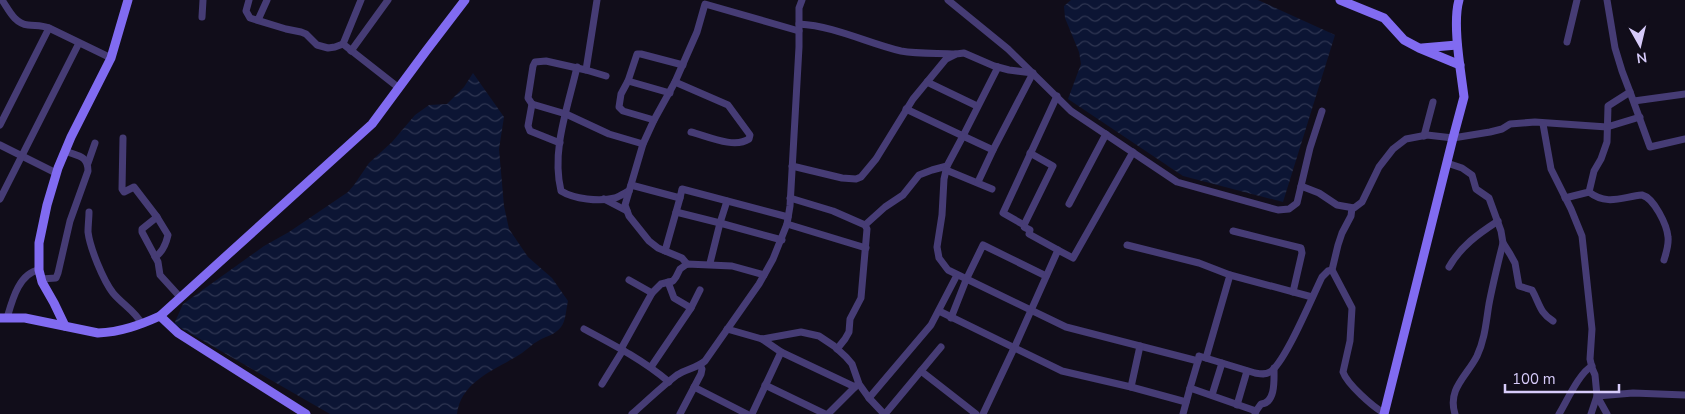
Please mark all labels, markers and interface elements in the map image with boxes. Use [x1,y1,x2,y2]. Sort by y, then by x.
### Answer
north arrow [1615,20,1665,70]
text: N [1635,47,1648,68]
scale bar [1505,362,1619,394]
text: 100 m [1512,369,1556,389]

